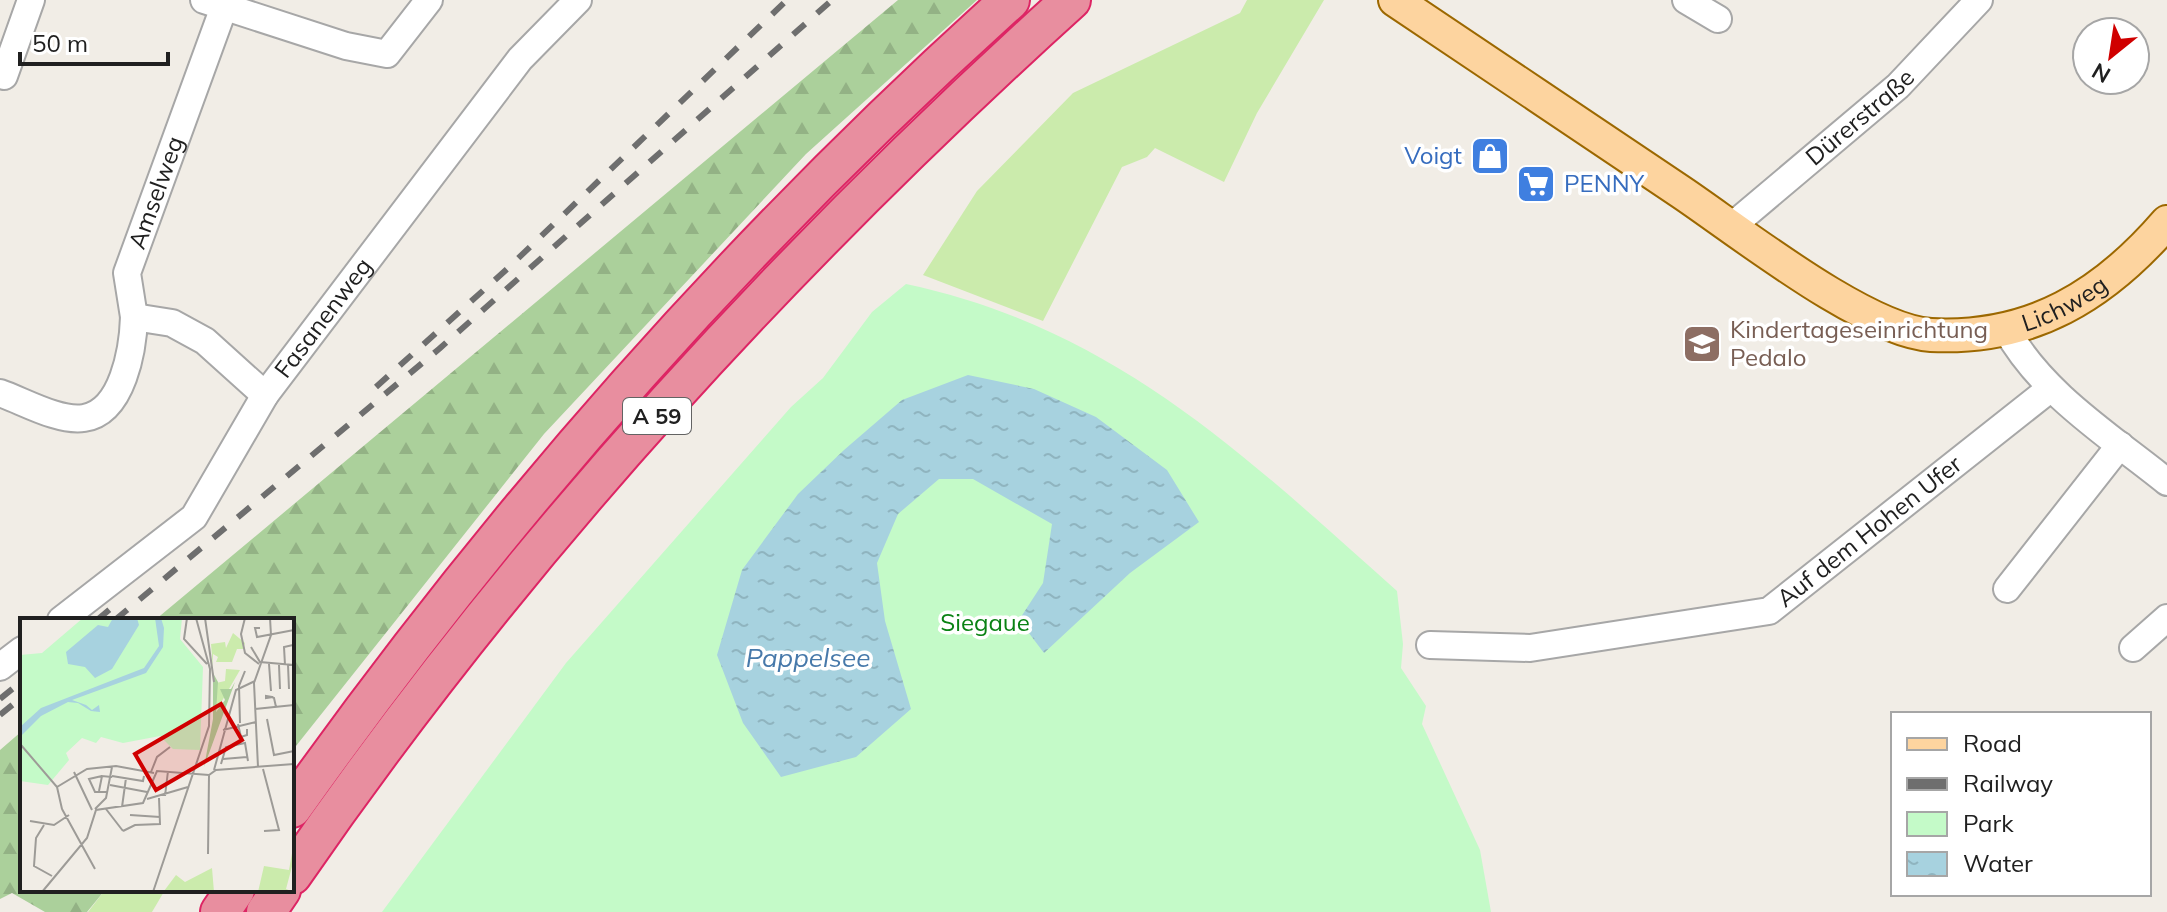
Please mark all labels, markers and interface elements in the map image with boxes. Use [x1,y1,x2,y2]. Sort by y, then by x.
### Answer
scale bar [20,16,168,66]
north arrow [2071,16,2151,96]
text: 50 m [32,28,88,58]
text: N [2087,57,2115,90]
street label: Dürerstraße [1799,62,1920,171]
street label: Amselweg [121,132,190,253]
shop icon: Voigt [1469,135,1511,177]
place label: Voigt [1404,140,1462,170]
supermarket icon: PENNY [1515,163,1557,205]
place label: PENNY [1564,168,1645,198]
street label: Fasanenweg [267,251,378,383]
street label: Lichweg [2018,269,2113,338]
place label: Kindertageseinrichtung Pedalo [1730,314,1988,372]
school or university icon: Kindertageseinrichtung Pedalo [1681,323,1723,365]
road number: A 59 [623,398,691,434]
street label: Auf dem Hohen Ufer [1770,448,1968,613]
park label: Siegaue [940,607,1030,637]
inset map [20,618,294,892]
water label: Pappelsee [746,641,870,674]
legend [1891,712,2151,896]
text: Road [1963,728,2022,758]
text: Railway [1963,768,2053,798]
text: Park [1963,808,2014,838]
text: Water [1963,848,2033,878]

